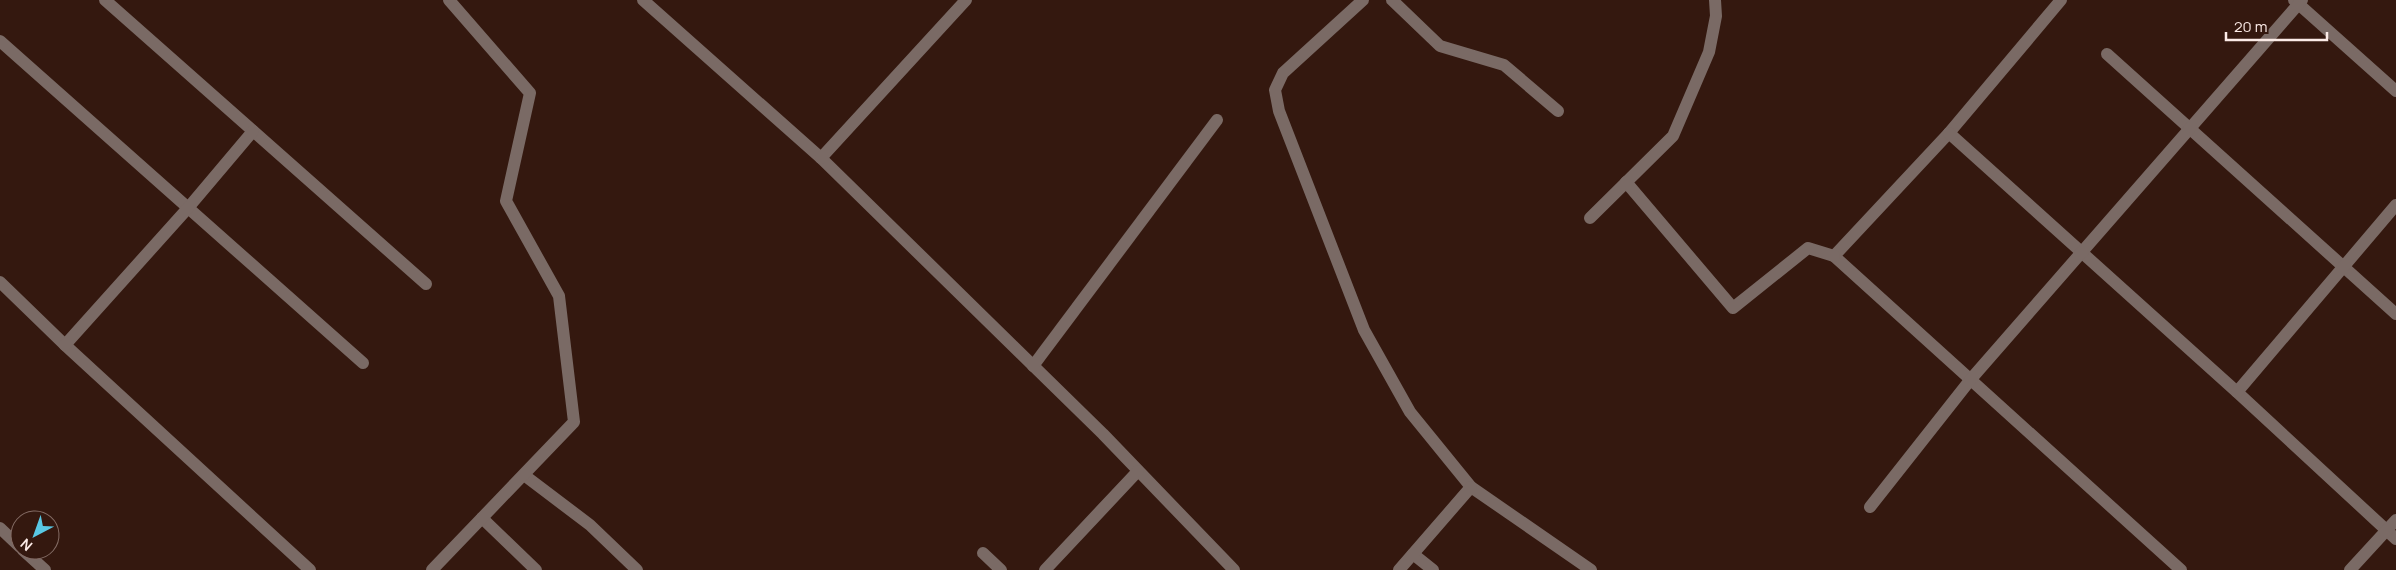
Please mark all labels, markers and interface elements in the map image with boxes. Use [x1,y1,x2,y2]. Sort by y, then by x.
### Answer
scale bar [2226,10,2327,42]
text: 20 m [2234,16,2267,37]
north arrow [10,510,60,560]
text: N [16,535,36,556]

